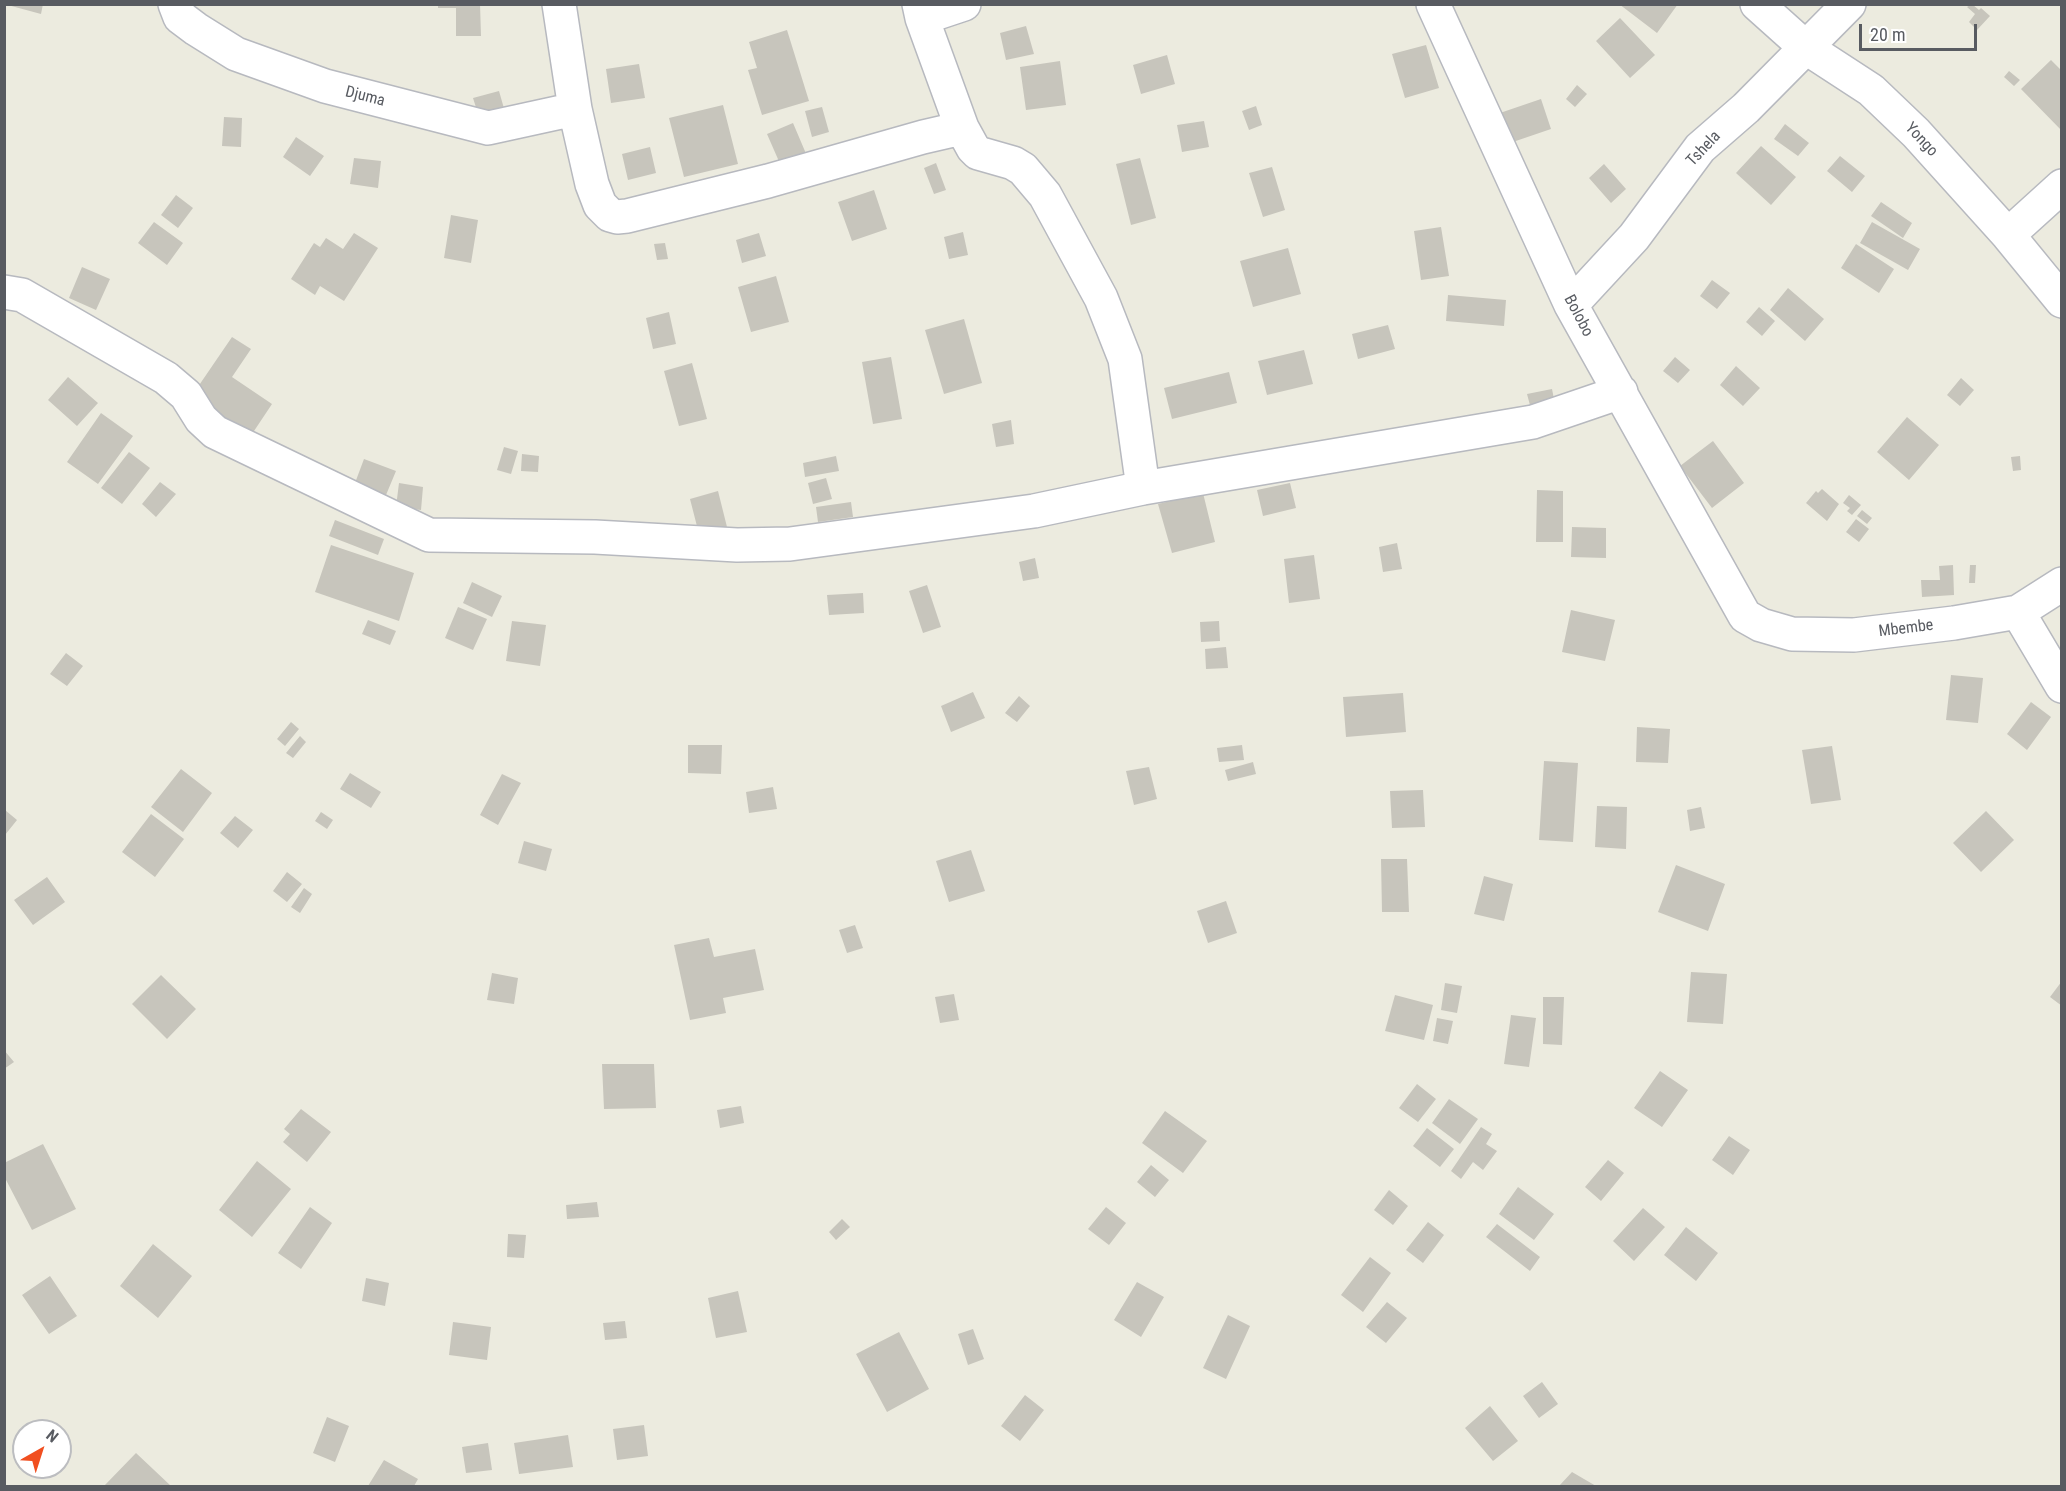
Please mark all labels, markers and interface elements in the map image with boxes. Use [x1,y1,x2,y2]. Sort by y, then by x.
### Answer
scale bar [1862,12,1980,50]
text: 20 m [1870,24,1905,45]
street label: Djuma [343,83,387,111]
street label: Yongo [1900,119,1942,161]
street label: Tshela [1683,127,1725,171]
street label: Bolobo [1559,292,1597,340]
street label: Mbembe [1878,616,1934,642]
north arrow [12,1419,72,1479]
text: N [43,1426,62,1447]

